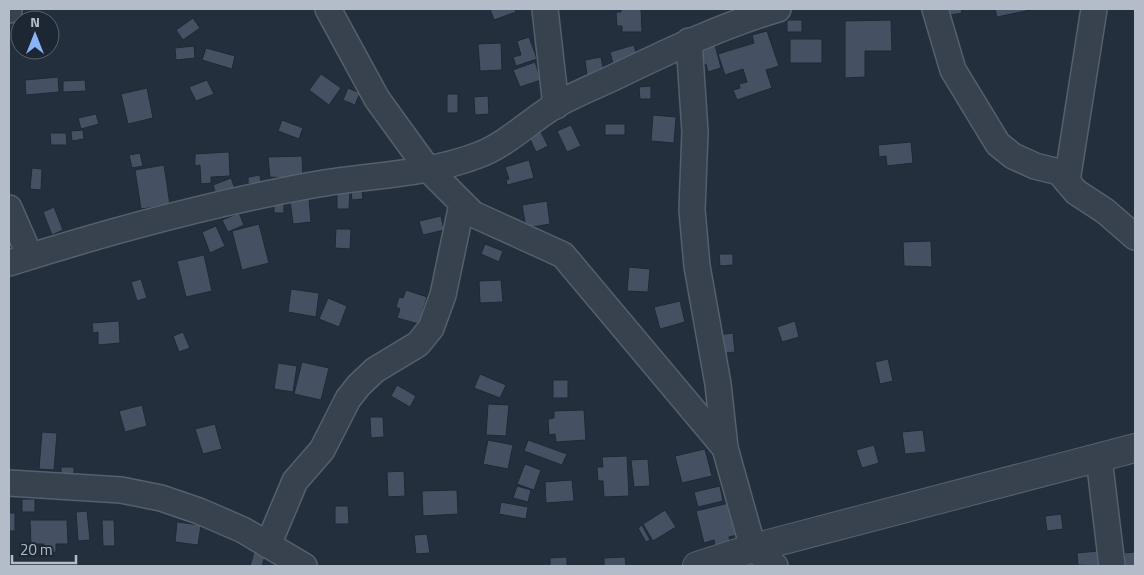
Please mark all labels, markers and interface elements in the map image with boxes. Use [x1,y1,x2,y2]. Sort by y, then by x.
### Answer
north arrow [10,10,60,60]
text: N [30,11,40,32]
scale bar [12,532,76,564]
text: 20 m [20,538,53,561]

